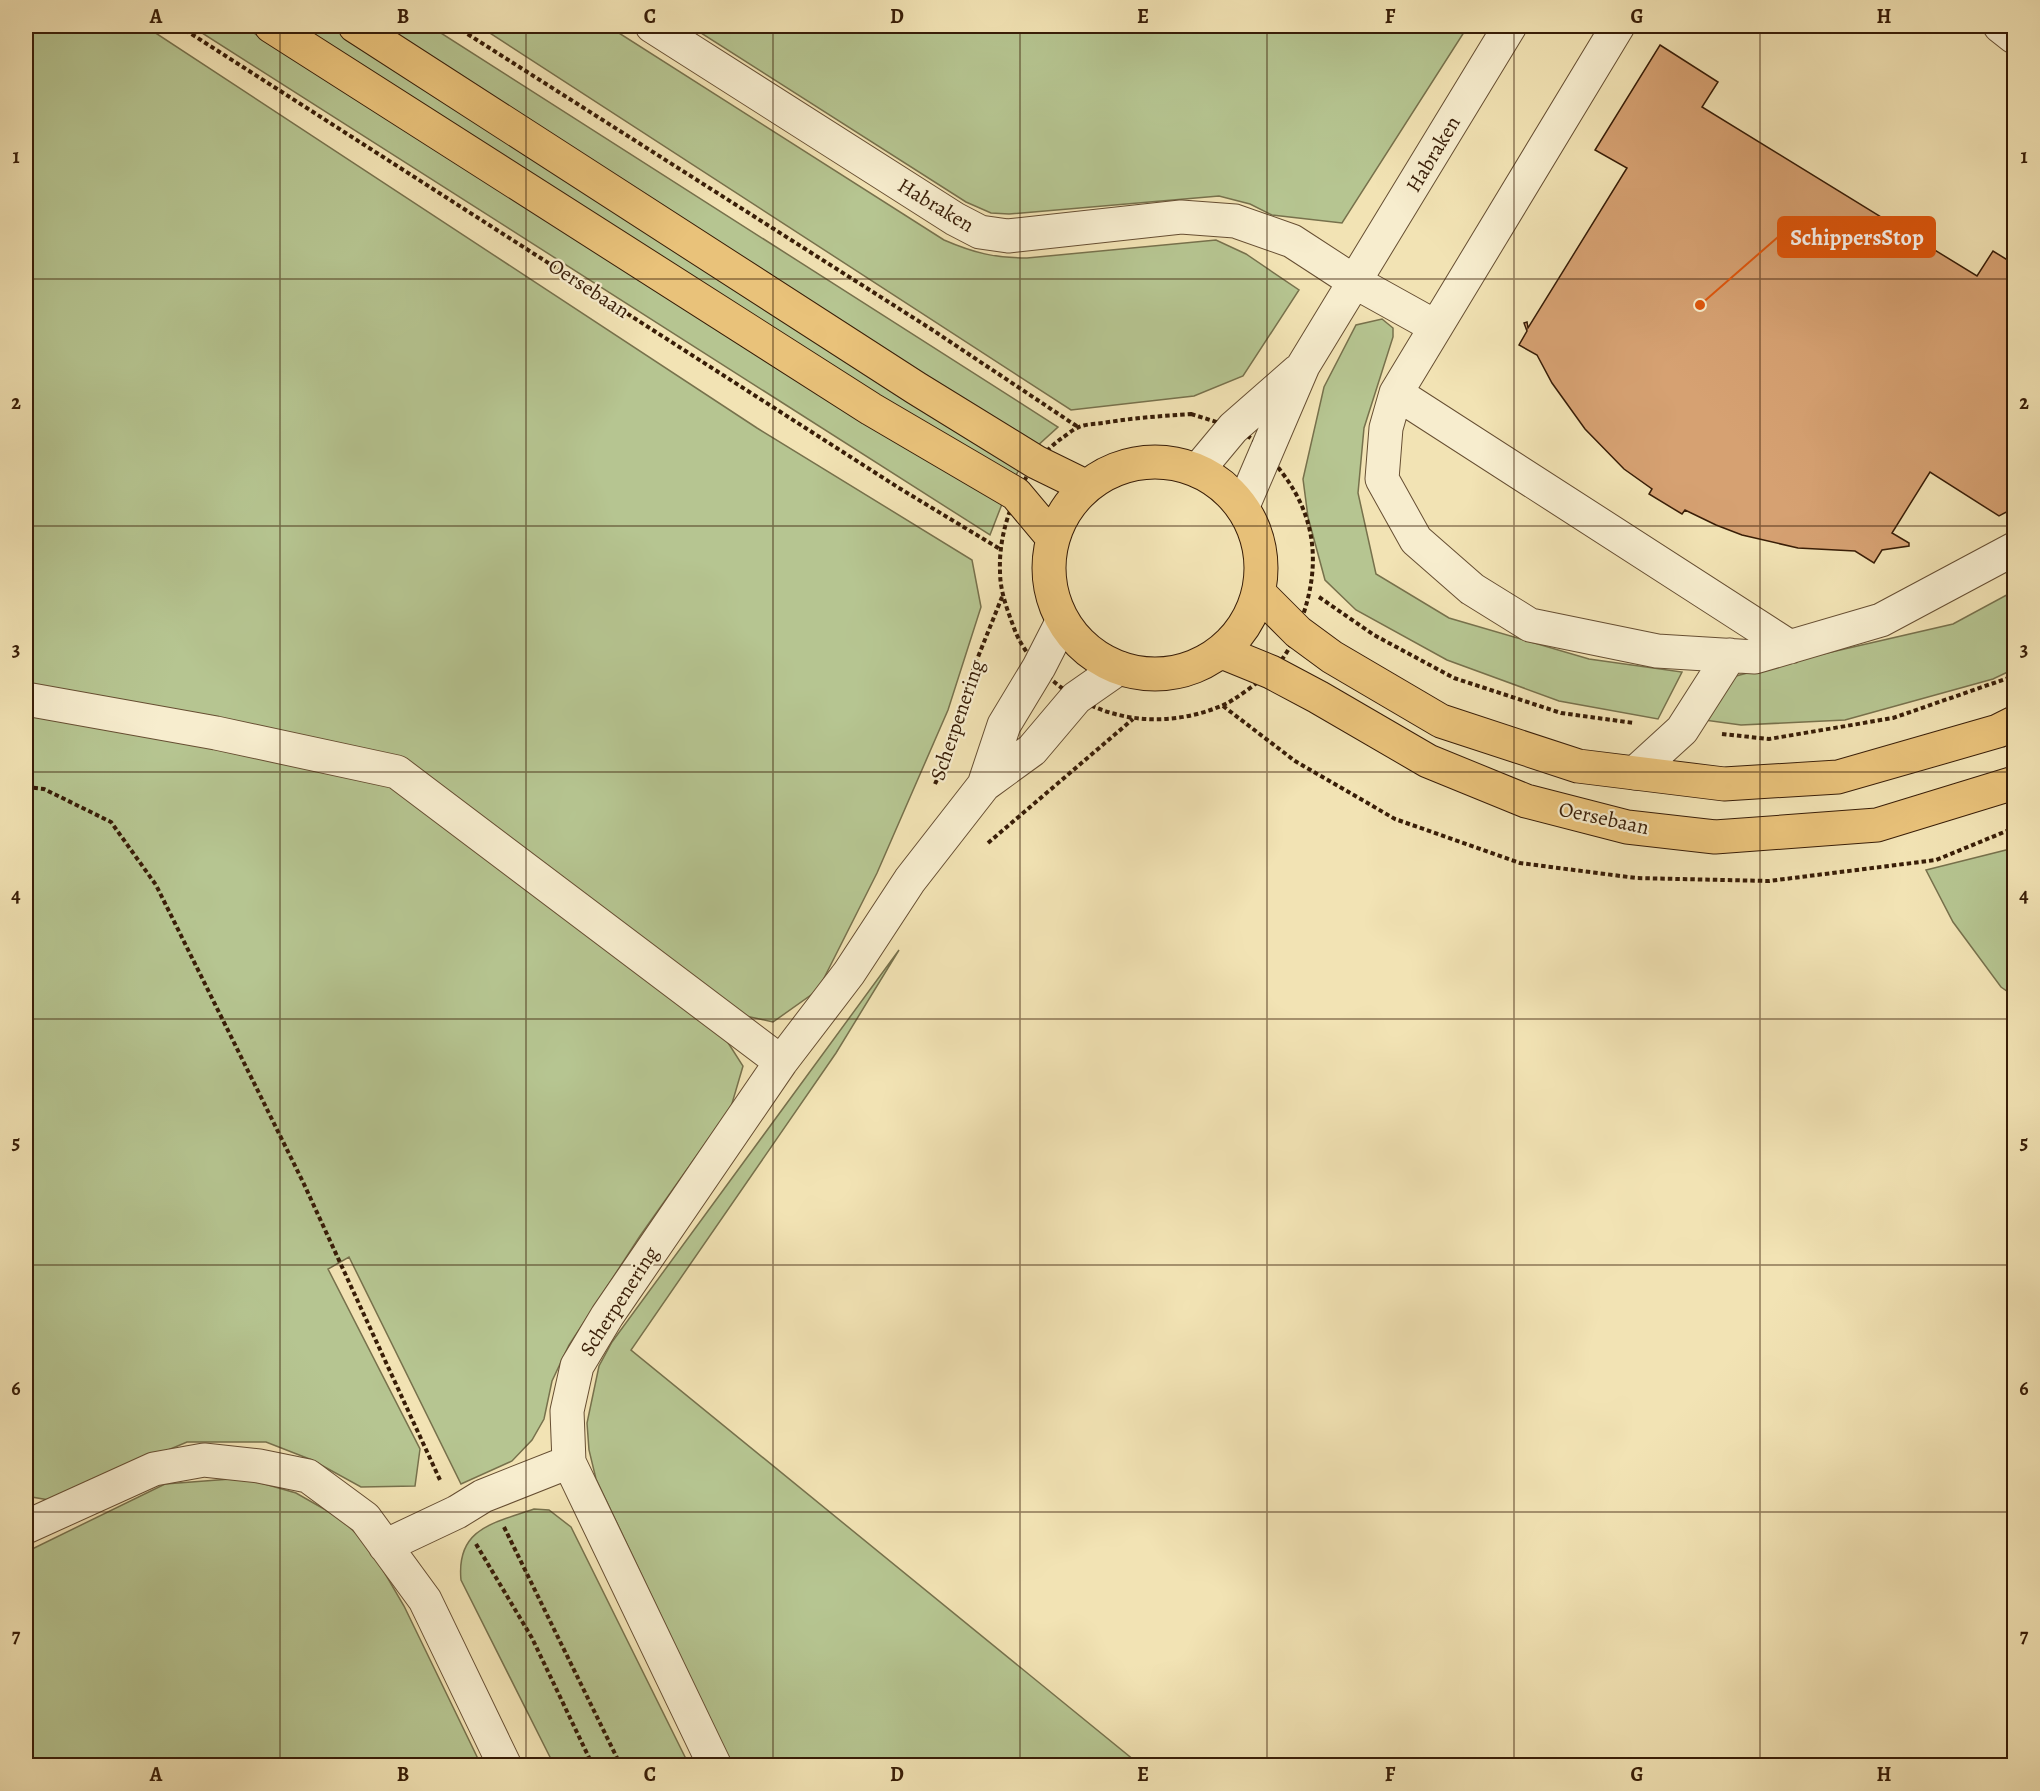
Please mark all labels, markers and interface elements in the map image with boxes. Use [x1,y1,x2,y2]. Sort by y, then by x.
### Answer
text: A [149,3,163,30]
text: B [397,3,409,30]
text: C [644,3,656,30]
text: D [890,3,904,30]
text: E [1137,3,1149,30]
text: F [1385,3,1396,30]
text: G [1630,3,1644,30]
text: H [1877,3,1892,30]
street label: Habraken [1399,111,1467,197]
text: 1 [12,143,20,170]
text: 1 [2020,143,2028,170]
street label: Habraken [893,171,979,239]
callout: SchippersStop [1778,217,1935,257]
text: SchippersStop [1790,223,1924,253]
street label: Oersebaan [543,251,635,325]
text: 2 [11,389,21,416]
text: 2 [2019,389,2029,416]
text: 3 [12,636,20,663]
text: 3 [2020,636,2028,663]
street label: Scherpenering [923,656,991,784]
street label: Oersebaan [1556,795,1652,841]
text: 4 [11,882,21,909]
text: 4 [2019,882,2029,909]
text: 5 [12,1129,20,1156]
text: 5 [2020,1129,2028,1156]
street label: Scherpenering [573,1240,665,1361]
text: 6 [11,1375,21,1402]
text: 6 [2019,1375,2029,1402]
text: 7 [12,1622,21,1649]
text: 7 [2020,1622,2029,1649]
text: A [149,1761,163,1788]
text: B [397,1761,409,1788]
text: C [644,1761,656,1788]
text: D [890,1761,904,1788]
text: E [1137,1761,1149,1788]
text: F [1385,1761,1396,1788]
text: G [1630,1761,1644,1788]
text: H [1877,1761,1892,1788]

